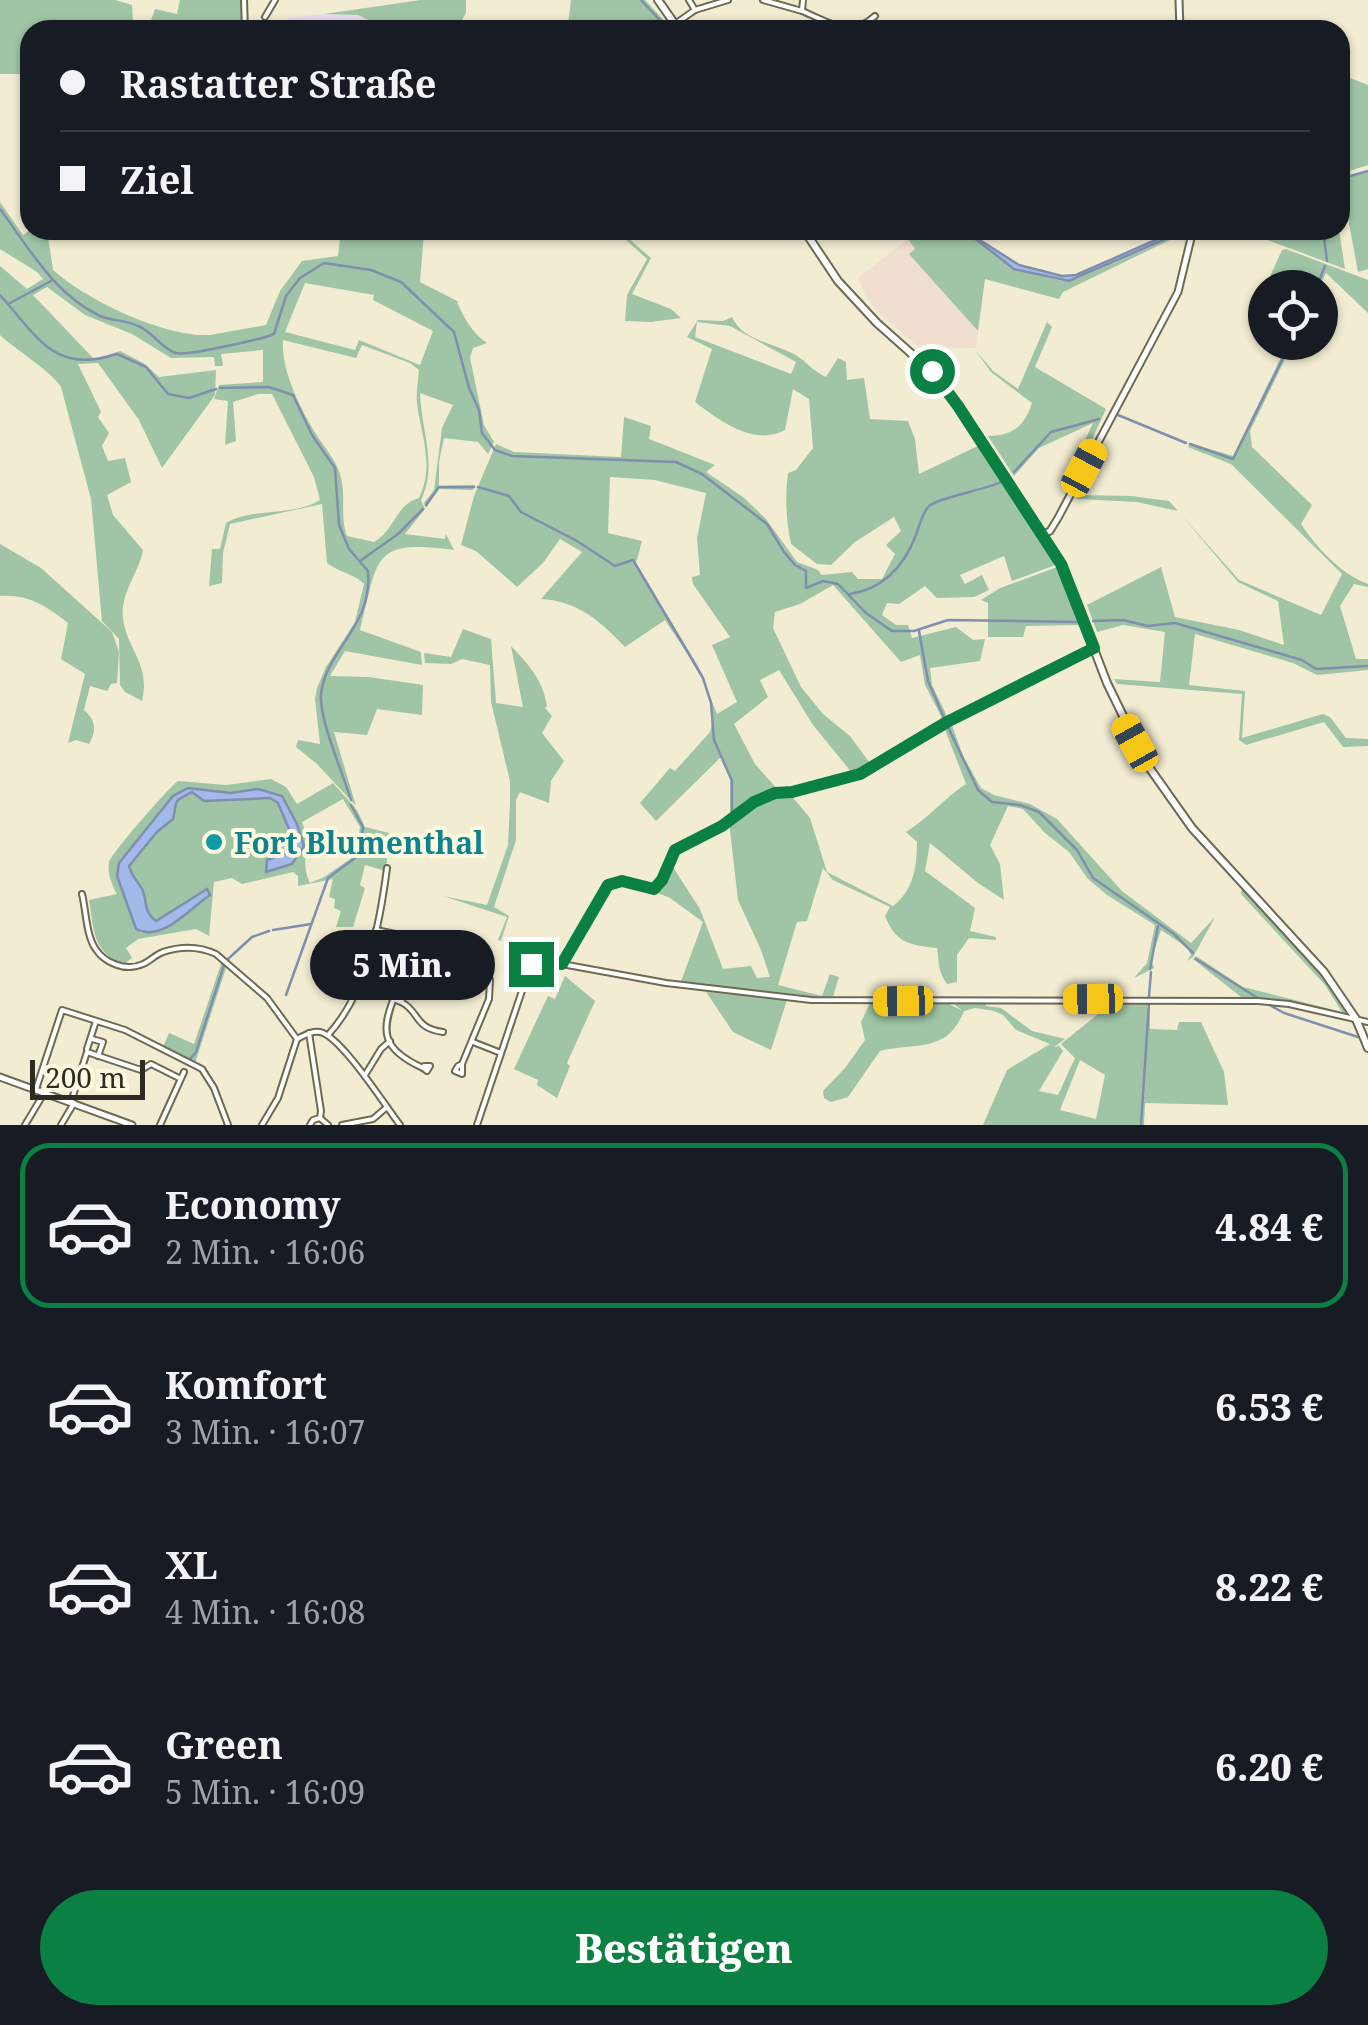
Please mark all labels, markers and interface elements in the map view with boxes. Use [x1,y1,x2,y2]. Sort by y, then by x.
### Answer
text: Rastatter Straße [120,57,436,109]
text: Ziel [120,153,194,205]
map controls [1248,270,1338,360]
button: locate [1248,270,1338,360]
route start [910,349,955,394]
car [1057,434,1111,502]
car [1107,709,1163,777]
place label: Fort Blumenthal [234,822,484,863]
marker: Fort Blumenthal [203,831,225,853]
callout: 5 Min. [311,929,496,999]
route end [509,942,554,987]
text: 5 Min. [352,943,453,986]
car [1063,983,1123,1015]
car [873,985,933,1017]
scale bar [30,1055,145,1100]
text: 200 m [45,1058,126,1096]
text: Economy [165,1178,341,1230]
icon: car [45,1181,135,1271]
text: 4.84 € [1215,1200,1323,1252]
text: 2 Min. · 16:06 [165,1230,365,1273]
text: Komfort [165,1358,327,1410]
icon: car [45,1361,135,1451]
text: 6.53 € [1215,1380,1323,1432]
text: 3 Min. · 16:07 [165,1410,365,1453]
text: XL [165,1538,218,1590]
icon: car [45,1541,135,1631]
text: 8.22 € [1215,1560,1323,1612]
text: 4 Min. · 16:08 [165,1590,365,1633]
text: Green [165,1718,283,1770]
icon: car [45,1721,135,1811]
text: 6.20 € [1215,1740,1323,1792]
text: 5 Min. · 16:09 [165,1770,365,1813]
button: Bestätigen [40,1890,1328,2005]

